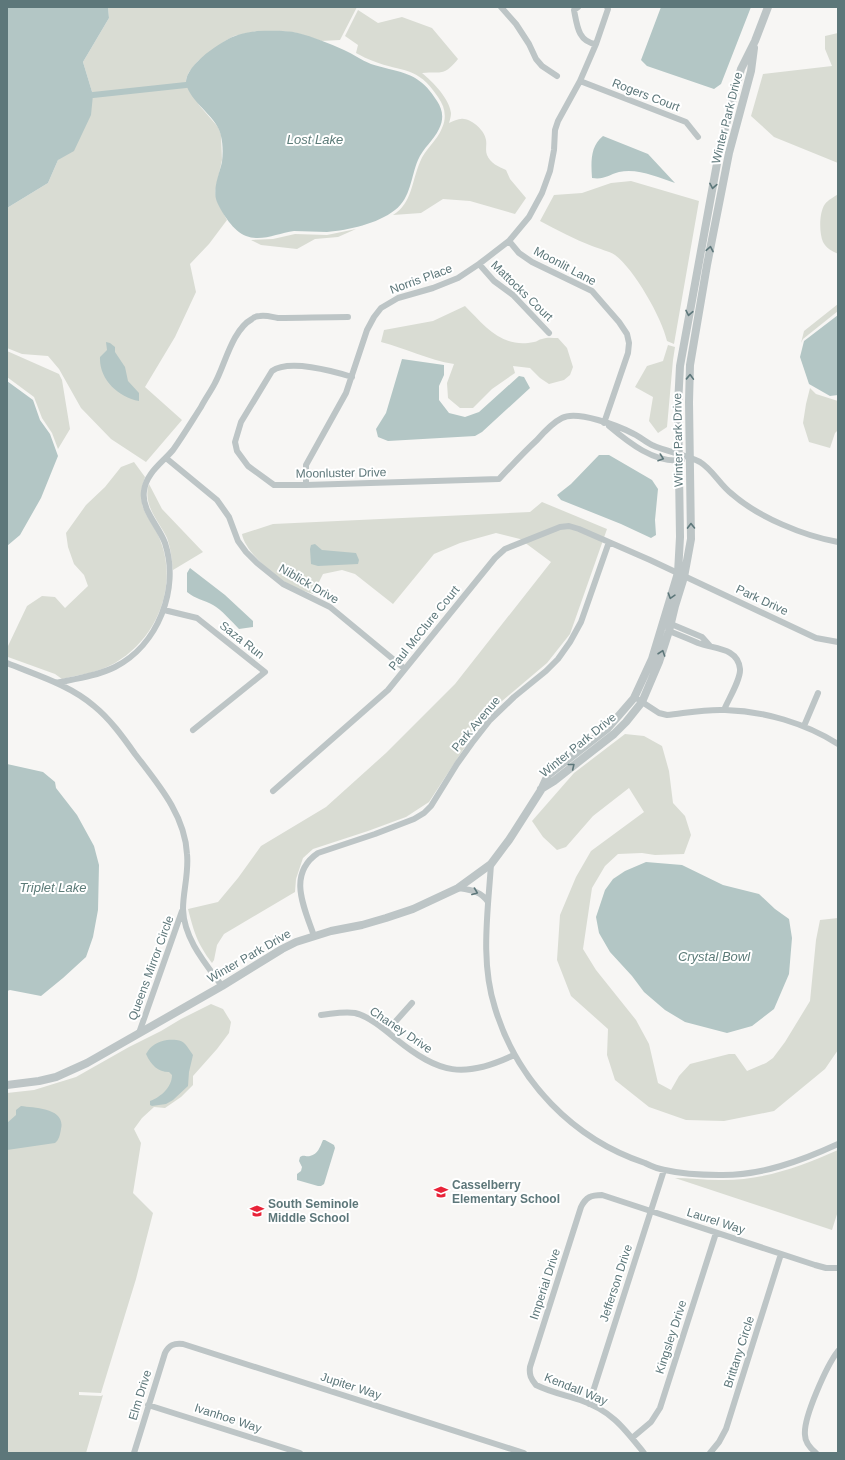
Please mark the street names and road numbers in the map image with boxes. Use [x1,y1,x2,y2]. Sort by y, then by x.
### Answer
street label: Winter Park Drive [709,70,745,165]
street label: Rogers Court [610,76,682,115]
street label: Moonlit Lane [531,244,599,288]
street label: Mattocks Court [488,258,556,325]
street label: Norris Place [388,261,454,297]
street label: Winter Park Drive [670,393,686,487]
street label: Moonluster Drive [296,465,387,481]
street label: Niblick Drive [277,561,342,607]
street label: Paul McClure Court [386,582,463,673]
street label: Park Drive [734,582,791,618]
street label: Saza Run [217,618,267,662]
street label: Park Avenue [449,693,503,754]
street label: Winter Park Drive [537,710,619,780]
street label: Queens Mirror Circle [125,913,177,1022]
street label: Winter Park Drive [205,926,293,986]
street label: Chaney Drive [367,1004,435,1056]
street label: Laurel Way [685,1205,747,1237]
street label: Jefferson Drive [597,1242,635,1323]
street label: Imperial Drive [527,1246,563,1321]
street label: Kingsley Drive [652,1298,690,1376]
street label: Brittany Circle [721,1314,757,1390]
street label: Elm Drive [126,1368,154,1422]
street label: Jupiter Way [319,1370,383,1402]
street label: Kendall Way [542,1370,610,1408]
street label: Ivanhoe Way [193,1401,263,1435]

